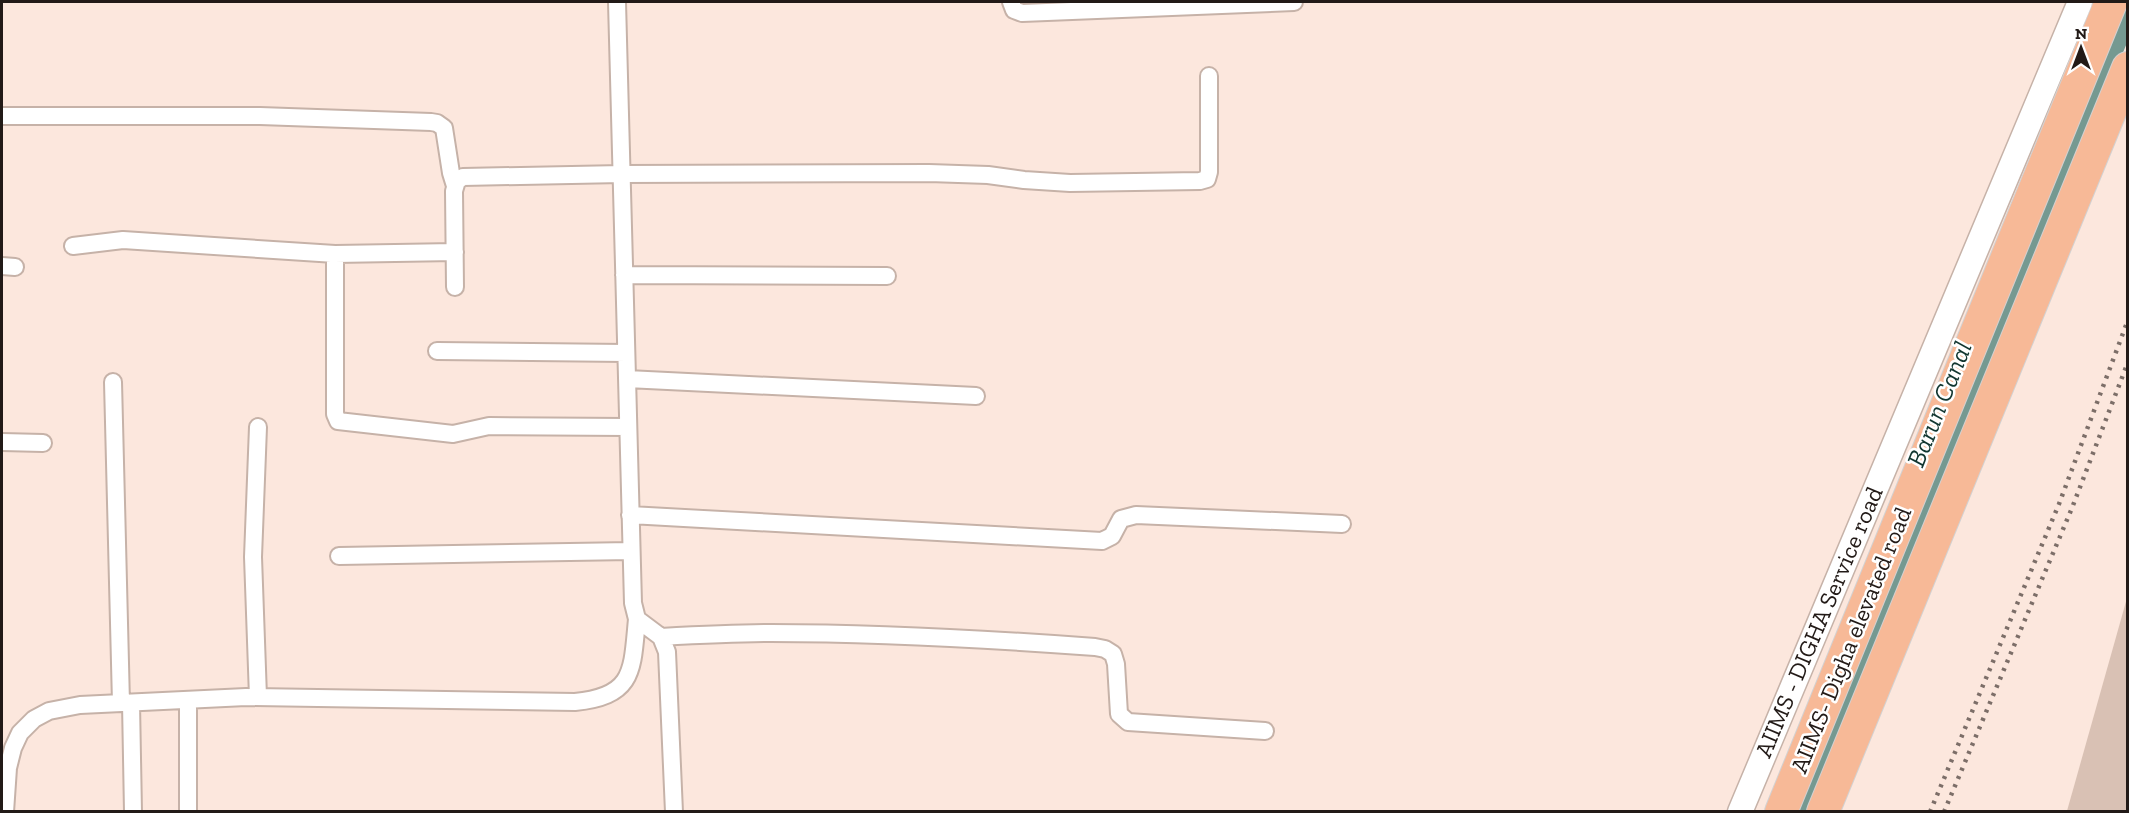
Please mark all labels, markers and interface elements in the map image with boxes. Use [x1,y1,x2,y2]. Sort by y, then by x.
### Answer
north arrow [2051,18,2111,78]
text: N [2075,24,2087,43]
water label: Barun Canal [1899,337,1979,471]
street label: AIIMS - DIGHA Service road [1748,482,1889,762]
street label: AIIMS- Digha elevated road [1784,503,1917,777]

